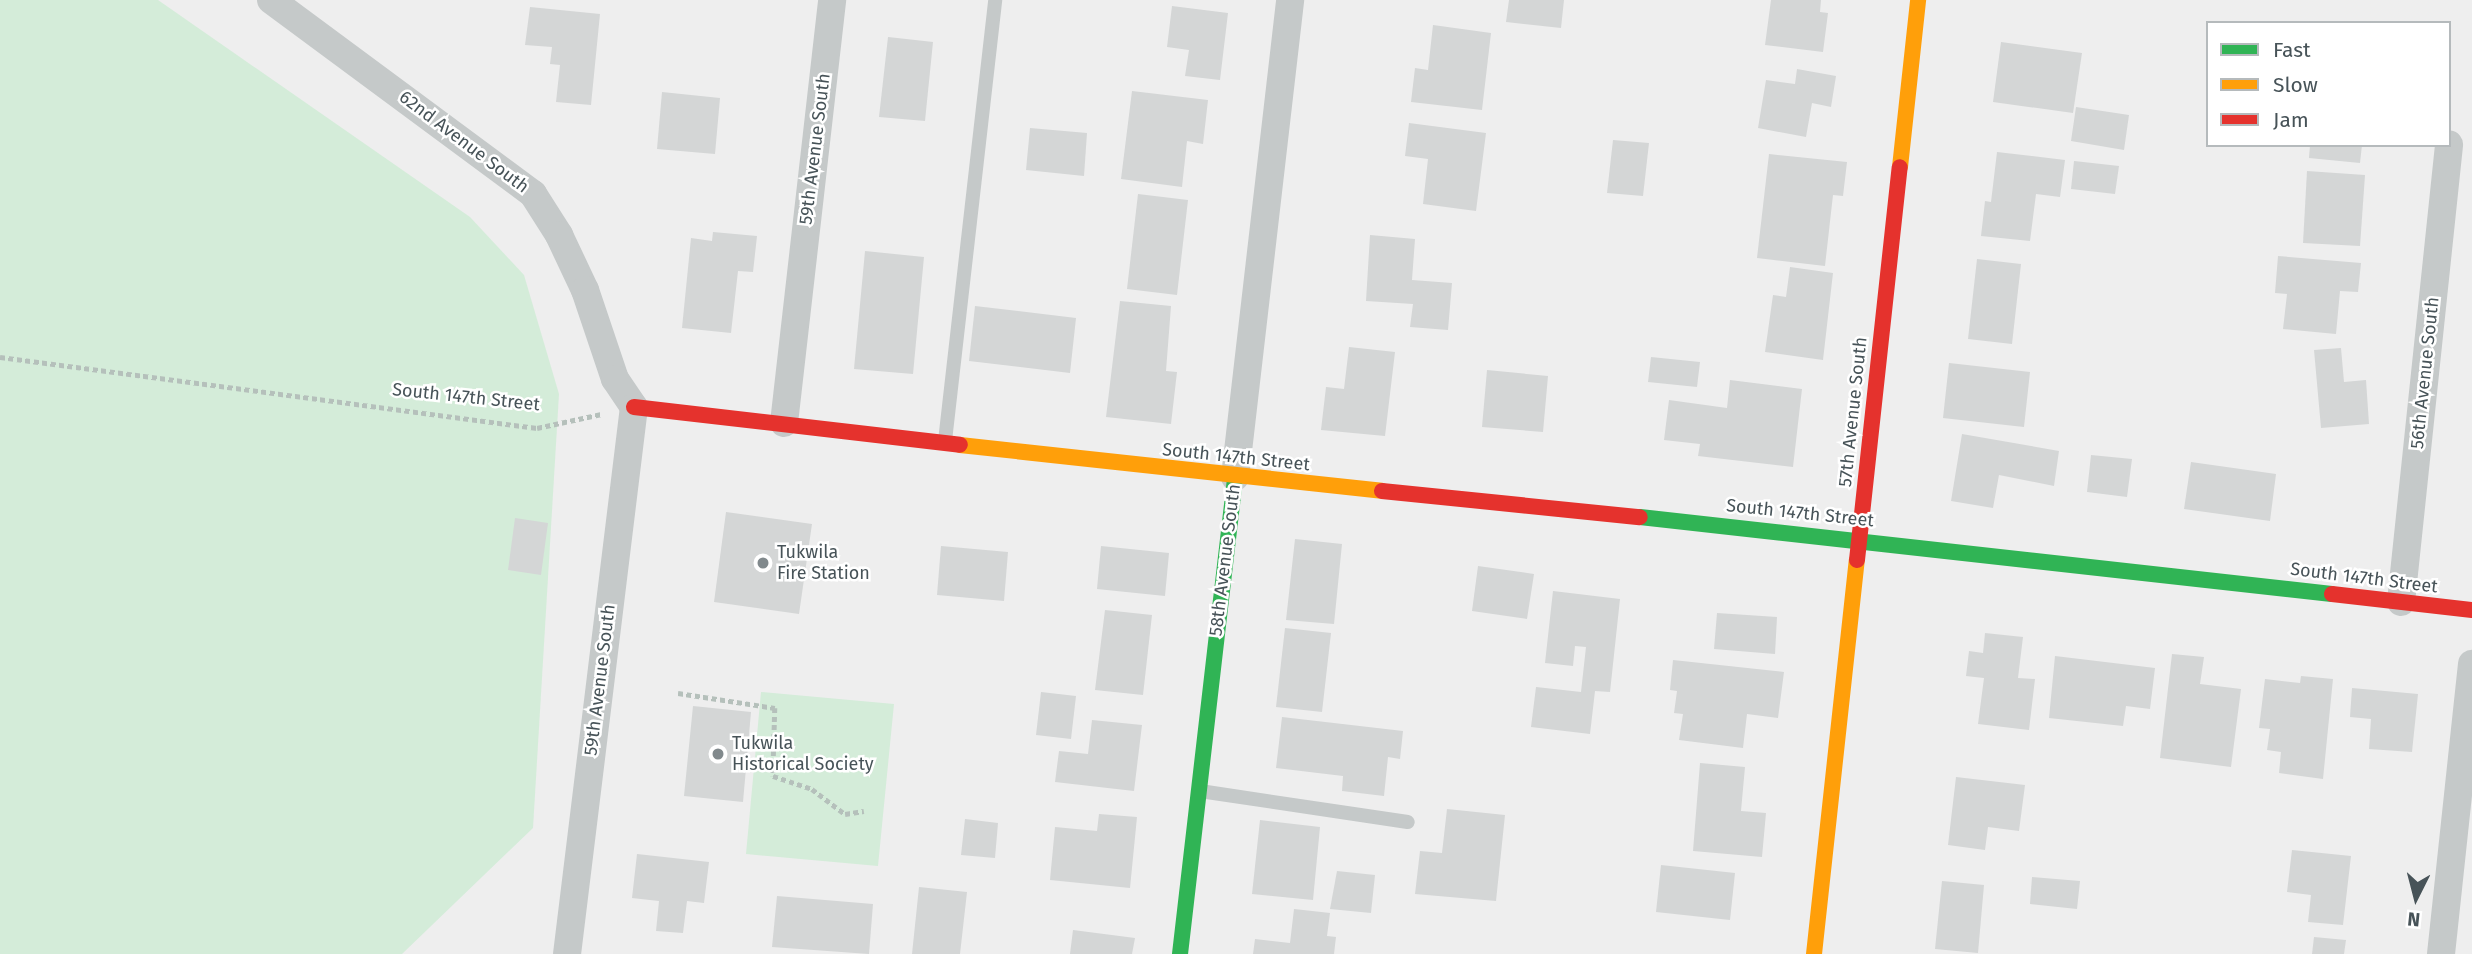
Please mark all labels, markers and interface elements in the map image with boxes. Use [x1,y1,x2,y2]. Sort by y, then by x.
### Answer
legend [2206,21,2451,147]
text: Fast [2273,37,2311,63]
street label: 59th Avenue South [795,72,835,226]
text: Slow [2273,72,2318,98]
street label: 62nd Avenue South [395,86,533,198]
text: Jam [2273,107,2309,133]
street label: 56th Avenue South [2406,296,2444,450]
street label: 57th Avenue South [1834,336,1872,488]
street label: South 147th Street [391,379,541,415]
street label: South 147th Street [1161,439,1311,475]
street label: 58th Avenue South [1205,483,1245,637]
street label: South 147th Street [1725,495,1875,531]
place label: Tukwila Fire Station [777,542,870,584]
marker: Tukwila Fire Station [755,555,771,571]
street label: South 147th Street [2289,558,2439,598]
street label: 59th Avenue South [580,603,620,757]
place label: Tukwila Historical Society [732,733,874,776]
marker: Tukwila Historical Society [710,746,726,762]
north arrow [2381,863,2451,933]
text: N [2406,907,2421,931]

